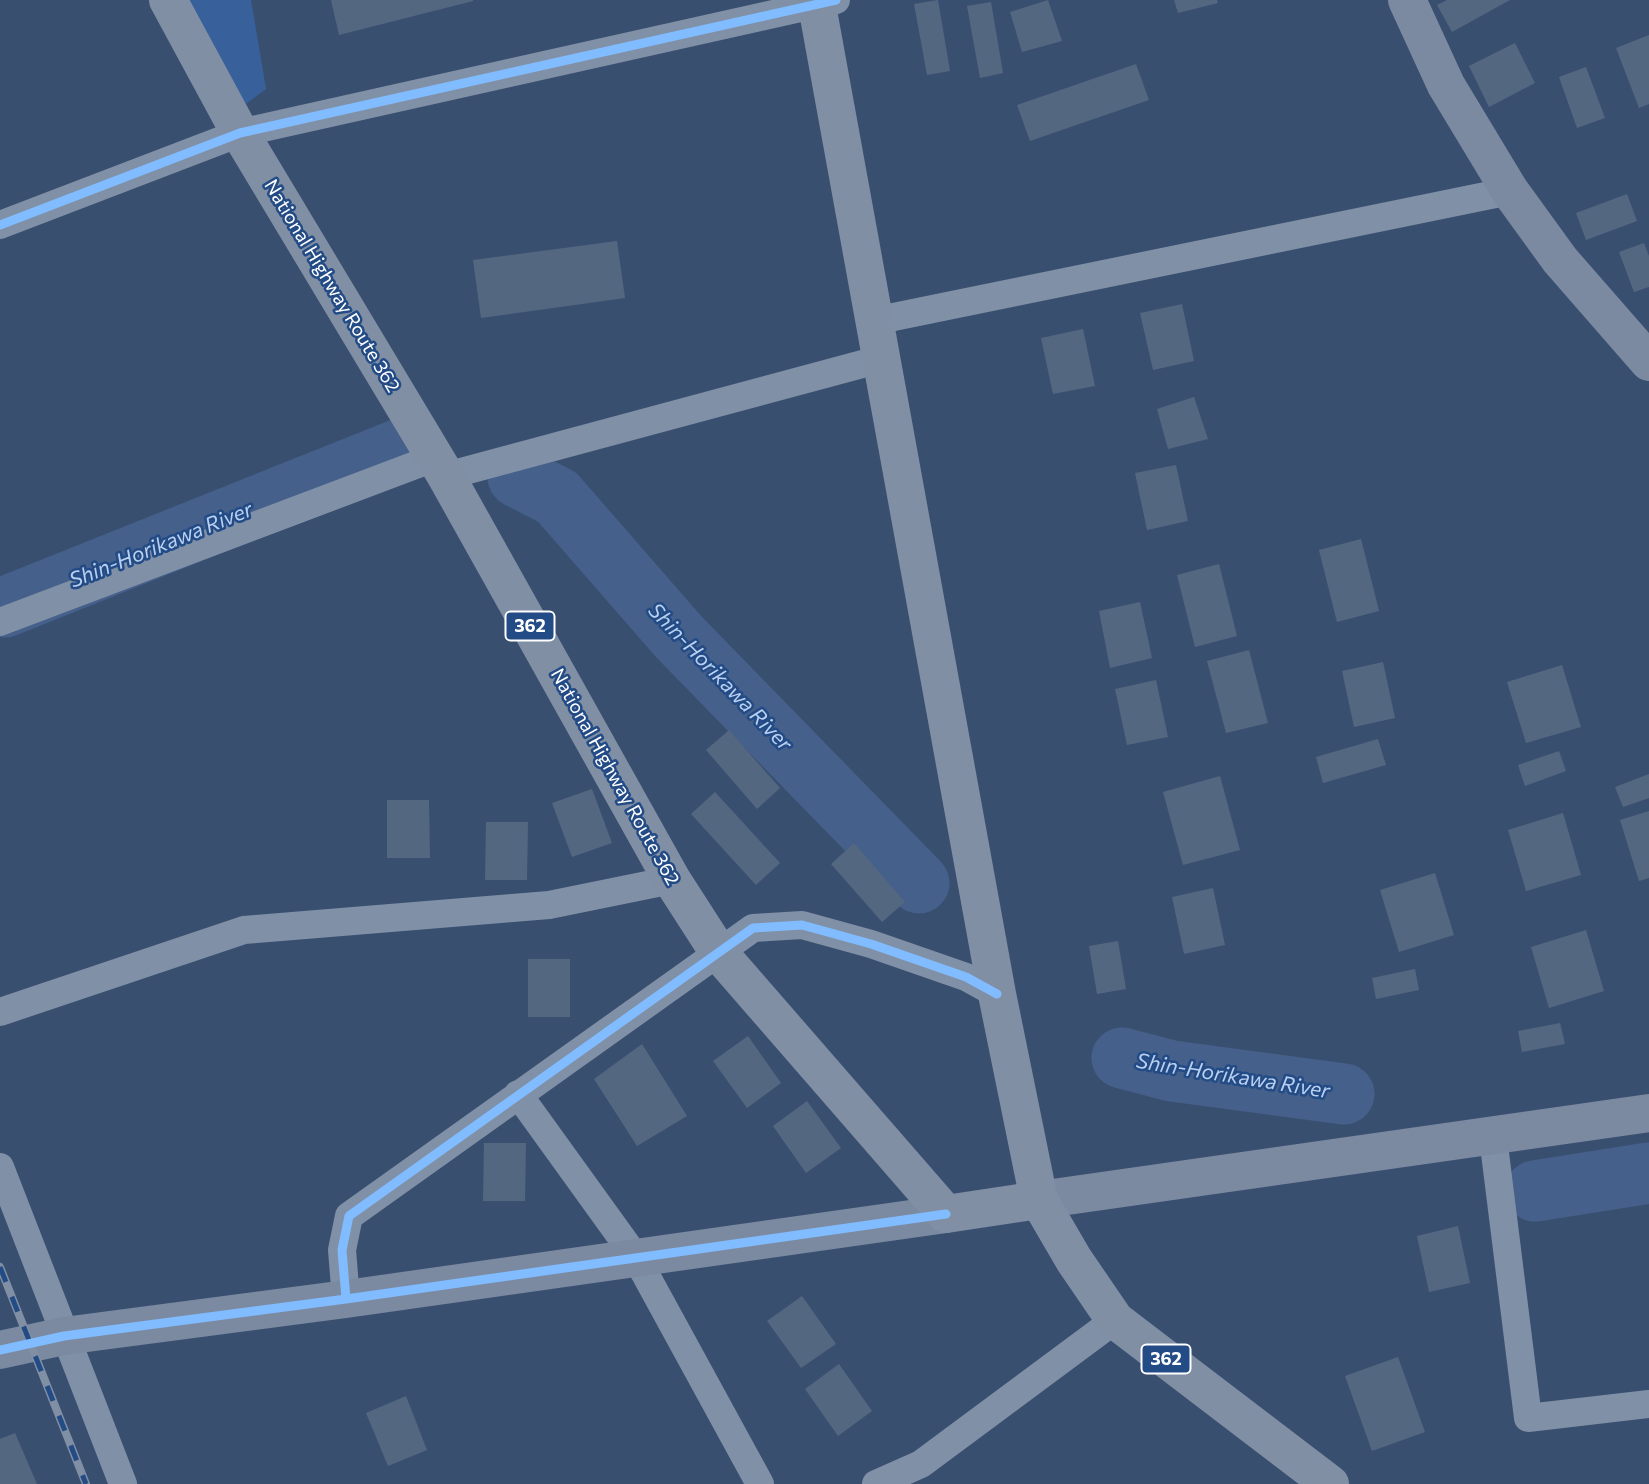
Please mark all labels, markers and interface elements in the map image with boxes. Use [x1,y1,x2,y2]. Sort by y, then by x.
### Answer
street label: National Highway Route 362 [259,176,405,396]
water label: Shin-Horikawa River [66,497,256,593]
water label: Shin-Horikawa River [643,598,797,756]
road number: 362 [505,612,554,640]
street label: National Highway Route 362 [546,665,684,889]
water label: Shin-Horikawa River [1134,1048,1332,1104]
road number: 362 [1142,1344,1190,1374]

